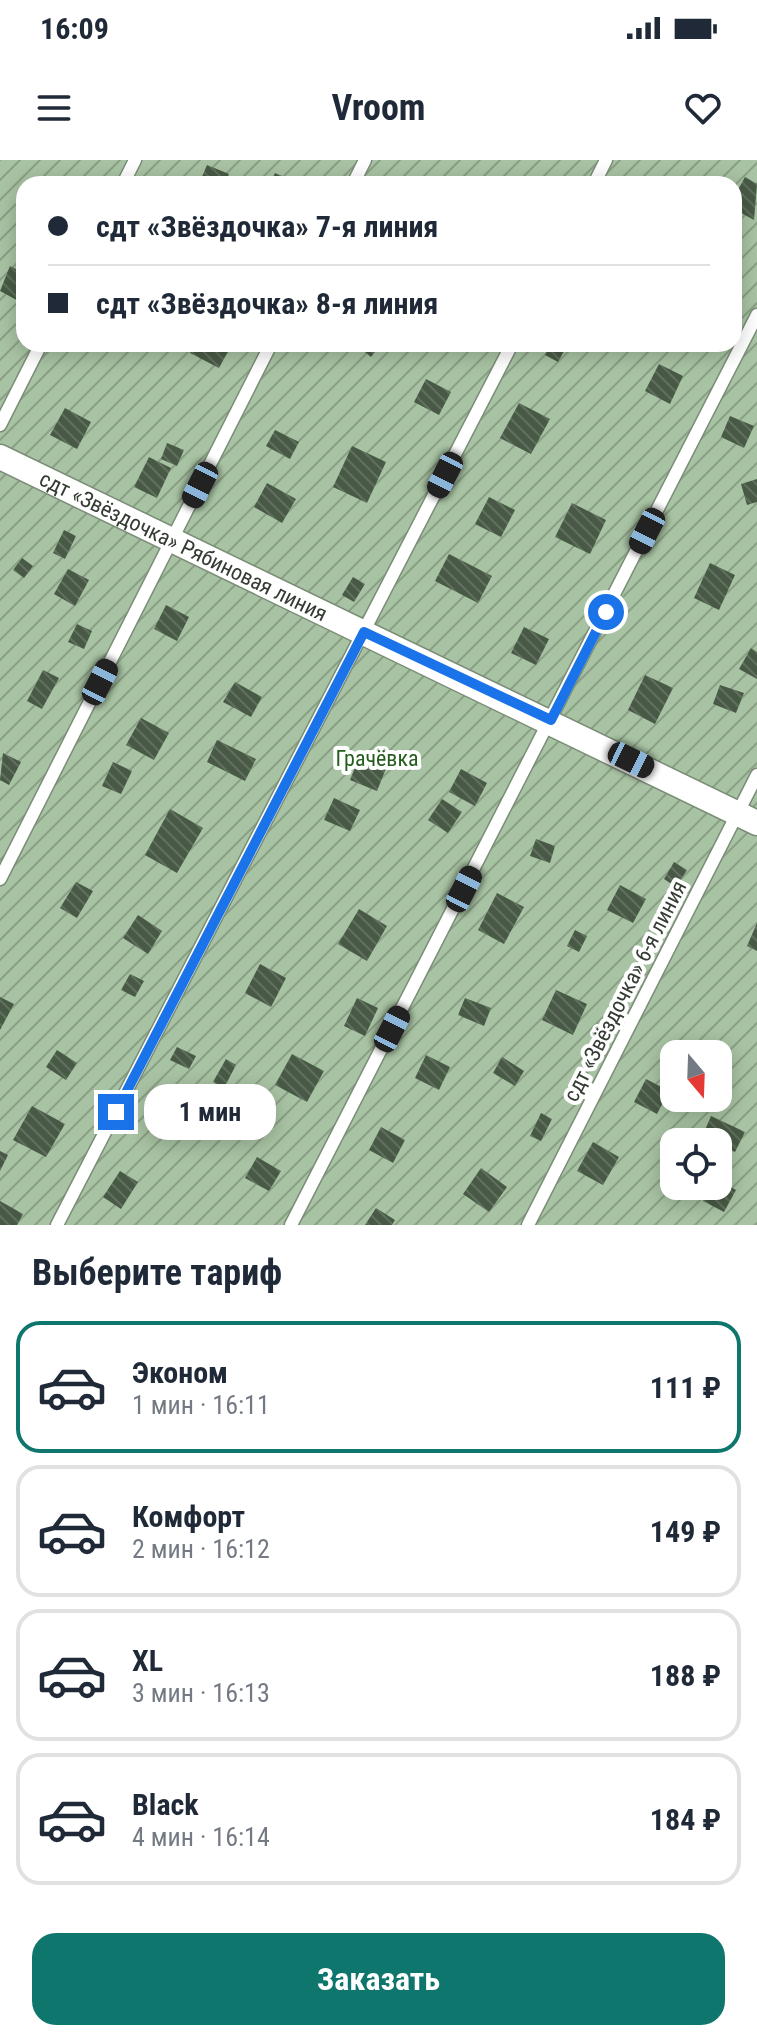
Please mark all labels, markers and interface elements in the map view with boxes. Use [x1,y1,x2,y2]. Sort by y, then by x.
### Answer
text: 16:09 [40,11,109,46]
icon: menu [32,86,76,130]
icon: heart [681,86,725,130]
text: Vroom [331,87,426,129]
text: сдт «Звёздочка» 7-я линия [96,209,438,244]
text: сдт «Звёздочка» 8-я линия [96,286,438,321]
car [423,448,467,502]
car [178,458,222,512]
street label: сдт «Звёздочка» Рябиновая линия [36,466,332,626]
car [625,504,669,558]
route start [588,594,624,630]
car [78,655,122,709]
car [604,739,658,781]
park label: Грачёвка [336,746,418,771]
car [442,862,486,916]
street label: сдт «Звёздочка» 6-я линия [558,877,692,1105]
car [370,1002,414,1056]
north arrow [660,1040,732,1112]
map controls [660,1040,732,1200]
callout: 1 мин [144,1084,276,1140]
route end [98,1094,134,1130]
text: 1 мин [179,1097,241,1127]
button: locate [660,1128,732,1200]
text: Выберите тариф [32,1252,282,1294]
icon: car [36,1351,108,1423]
text: Эконом [132,1355,228,1390]
text: 111 ₽ [650,1370,721,1405]
text: 1 мин · 16:11 [132,1390,270,1420]
icon: car [36,1495,108,1567]
text: Комфорт [132,1499,245,1534]
text: 149 ₽ [650,1514,721,1549]
text: 2 мин · 16:12 [132,1534,270,1564]
icon: car [36,1639,108,1711]
text: XL [132,1643,163,1678]
text: 188 ₽ [650,1658,721,1693]
text: 3 мин · 16:13 [132,1678,270,1708]
icon: car [36,1783,108,1855]
text: Black [132,1787,199,1822]
text: 184 ₽ [650,1802,721,1837]
text: 4 мин · 16:14 [132,1822,270,1852]
button: Заказать [32,1933,725,2025]

